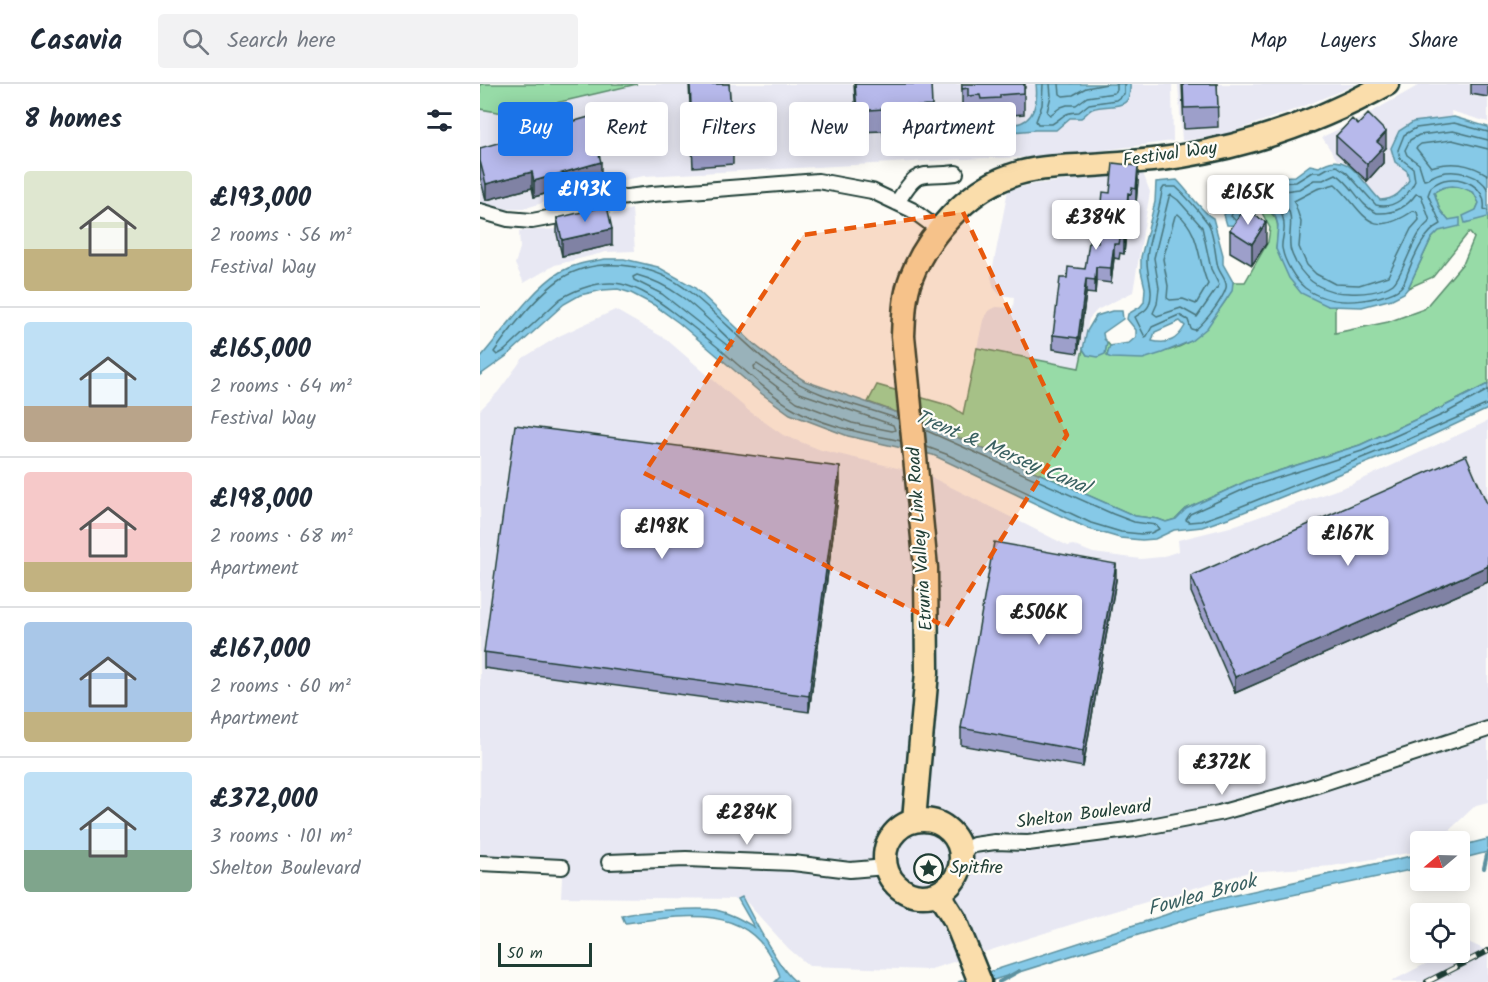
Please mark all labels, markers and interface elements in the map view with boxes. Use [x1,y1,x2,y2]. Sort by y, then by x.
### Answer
search box [158,14,578,68]
text: Casavia [30,19,122,64]
text: Search here [227,24,336,59]
icon: search [179,25,212,58]
text: Map [1250,25,1287,58]
text: Layers [1320,25,1376,58]
text: Share [1409,25,1458,58]
text: 8 homes [24,99,122,141]
chip: Buy [498,102,573,156]
chip: Rent [585,102,668,156]
chip: Filters [680,102,777,156]
chip: New [789,102,869,156]
chip: Apartment [881,102,1016,156]
icon: filters [423,104,456,137]
street label: Festival Way [1121,134,1220,176]
pin: £193K [543,172,627,223]
text: £193K [558,175,612,207]
pin: £165K [1206,175,1290,226]
text: £193,000 [210,178,311,220]
text: £165K [1221,178,1275,210]
icon: home [72,195,144,267]
pin: £384K [1054,200,1138,251]
text: £384K [1066,203,1126,235]
text: 2 rooms · 56 m² [210,220,352,252]
text: Festival Way [210,252,316,284]
text: £165,000 [210,329,311,371]
icon: home [72,346,144,418]
text: 2 rooms · 64 m² [210,371,352,403]
water label: Trent & Mersey Canal [909,402,1098,506]
text: Festival Way [210,403,316,435]
street label: Etruria Valley Link Road [900,445,942,632]
text: £198,000 [210,479,312,521]
icon: home [72,496,144,568]
pin: £198K [620,509,704,560]
text: £198K [635,512,689,544]
pin: £167K [1306,516,1390,567]
text: £167K [1322,519,1375,551]
text: 2 rooms · 68 m² [210,521,353,553]
text: Apartment [210,553,299,585]
pin: £506K [997,595,1081,646]
text: £506K [1010,598,1068,630]
text: £167,000 [210,629,310,671]
icon: home [72,646,144,718]
text: 2 rooms · 60 m² [210,671,351,703]
text: Apartment [210,703,299,735]
pin: £372K [1180,745,1264,796]
text: £372K [1193,748,1251,780]
text: £372,000 [210,779,318,821]
street label: Shelton Boulevard [1015,792,1154,838]
pin: £284K [705,795,789,846]
icon: home [72,796,144,868]
text: £284K [716,798,778,830]
text: 3 rooms · 101 m² [210,821,352,853]
north arrow [1410,831,1470,891]
map controls [1410,831,1470,963]
place icon: Spitfire [913,852,945,884]
text: Shelton Boulevard [210,853,360,885]
place label: Spitfire [950,854,1003,883]
water label: Fowlea Brook [1144,865,1262,926]
button: locate [1410,903,1470,963]
scale bar [498,940,592,968]
text: 50 m [507,941,543,966]

